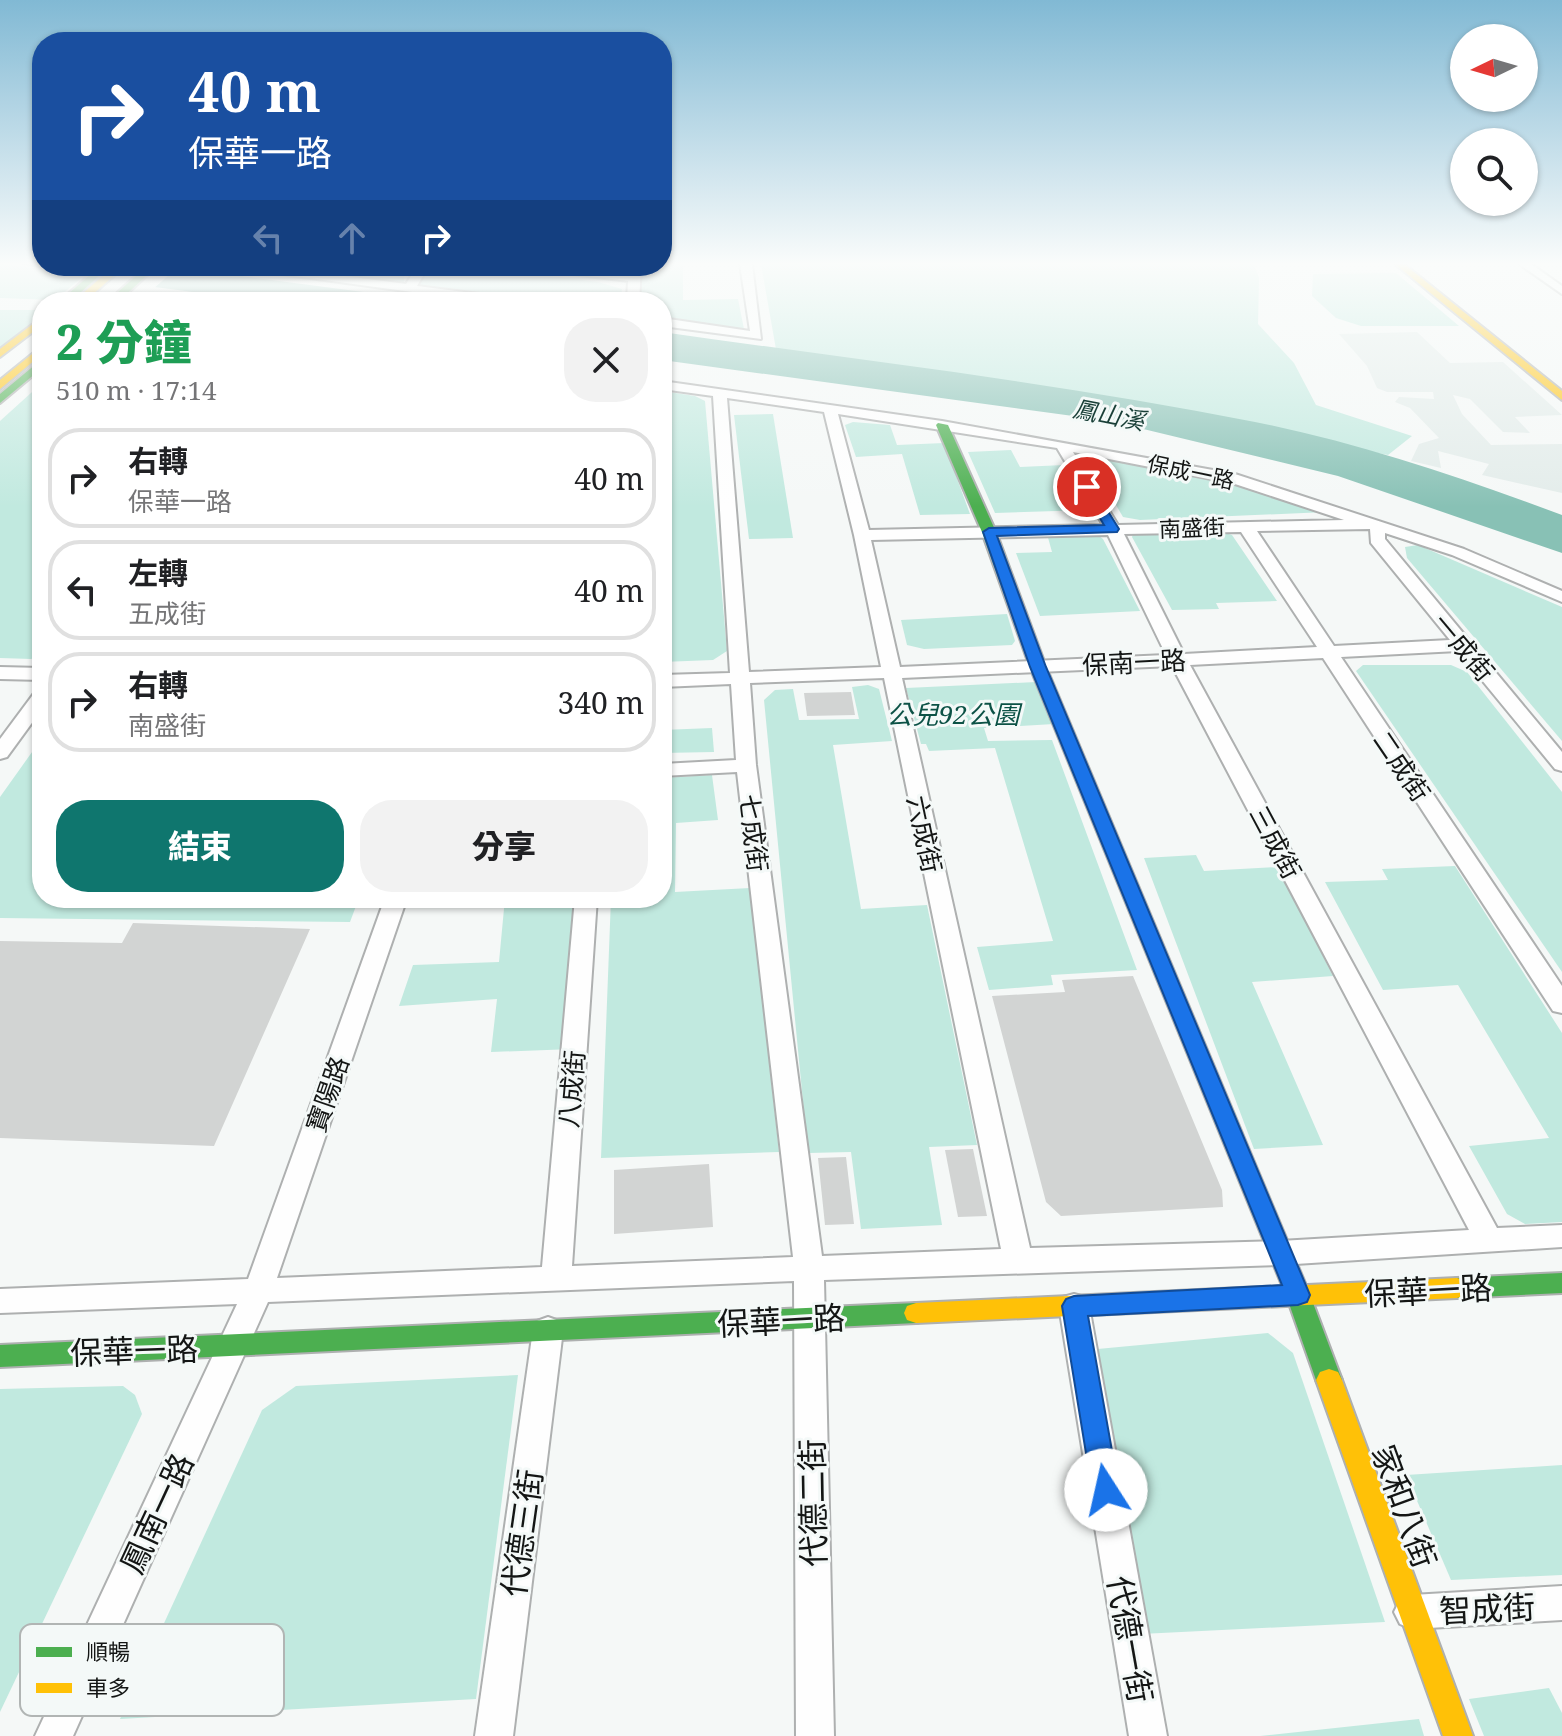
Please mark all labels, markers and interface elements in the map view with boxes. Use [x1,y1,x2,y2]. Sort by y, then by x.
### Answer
north arrow [1450,24,1538,112]
map controls [1450,24,1538,216]
text: 40 m [188,52,321,128]
icon: right [56,64,160,168]
text: 保華一路 [188,128,332,177]
button: search [1450,128,1538,216]
icon: left [246,216,290,260]
icon: ahead [330,216,374,260]
icon: right [414,216,458,260]
text: 2 分鐘 [56,309,192,374]
button: close [564,318,648,402]
text: 510 m · 17:14 [56,372,217,408]
water label: 鳳山溪 [1071,391,1150,438]
text: 右轉 [128,440,188,481]
street label: 保成一路 [1145,447,1237,495]
pin [1053,453,1121,521]
icon: right [60,456,104,500]
text: 40 m [574,458,644,499]
icon: arrive [1065,465,1109,509]
text: 保華一路 [128,483,232,519]
street label: 南盛街 [1158,511,1226,543]
text: 左轉 [128,552,188,593]
icon: left [60,568,104,612]
text: 40 m [574,570,644,611]
text: 五成街 [128,595,206,631]
street label: 一成街 [1425,606,1503,688]
street label: 保南一路 [1081,641,1187,683]
text: 右轉 [128,664,188,705]
icon: right [60,680,104,724]
text: 340 m [558,682,644,723]
park label: 公兒92公園 [886,696,1024,732]
text: 南盛街 [128,707,206,743]
street label: 二成街 [1365,724,1439,808]
street label: 七成街 [731,792,777,874]
street label: 六成街 [899,792,951,876]
street label: 三成街 [1242,799,1310,885]
button: 結束 [56,800,344,892]
button: 分享 [360,800,648,892]
street label: 八成街 [550,1049,592,1129]
street label: 寶陽路 [297,1051,357,1137]
street label: 保華一路 [1363,1265,1493,1315]
street label: 保華一路 [716,1295,846,1345]
street label: 保華一路 [69,1326,199,1374]
street label: 家和八街 [1363,1438,1447,1574]
street label: 代德二街 [789,1439,835,1567]
street label: 鳳南一路 [109,1446,203,1580]
position arrow [1064,1448,1148,1532]
street label: 代德三街 [491,1467,551,1599]
street label: 代德一街 [1099,1572,1163,1706]
street label: 智成街 [1438,1584,1536,1632]
legend [20,1624,284,1716]
text: 順暢 [86,1636,130,1666]
text: 車多 [86,1672,130,1702]

